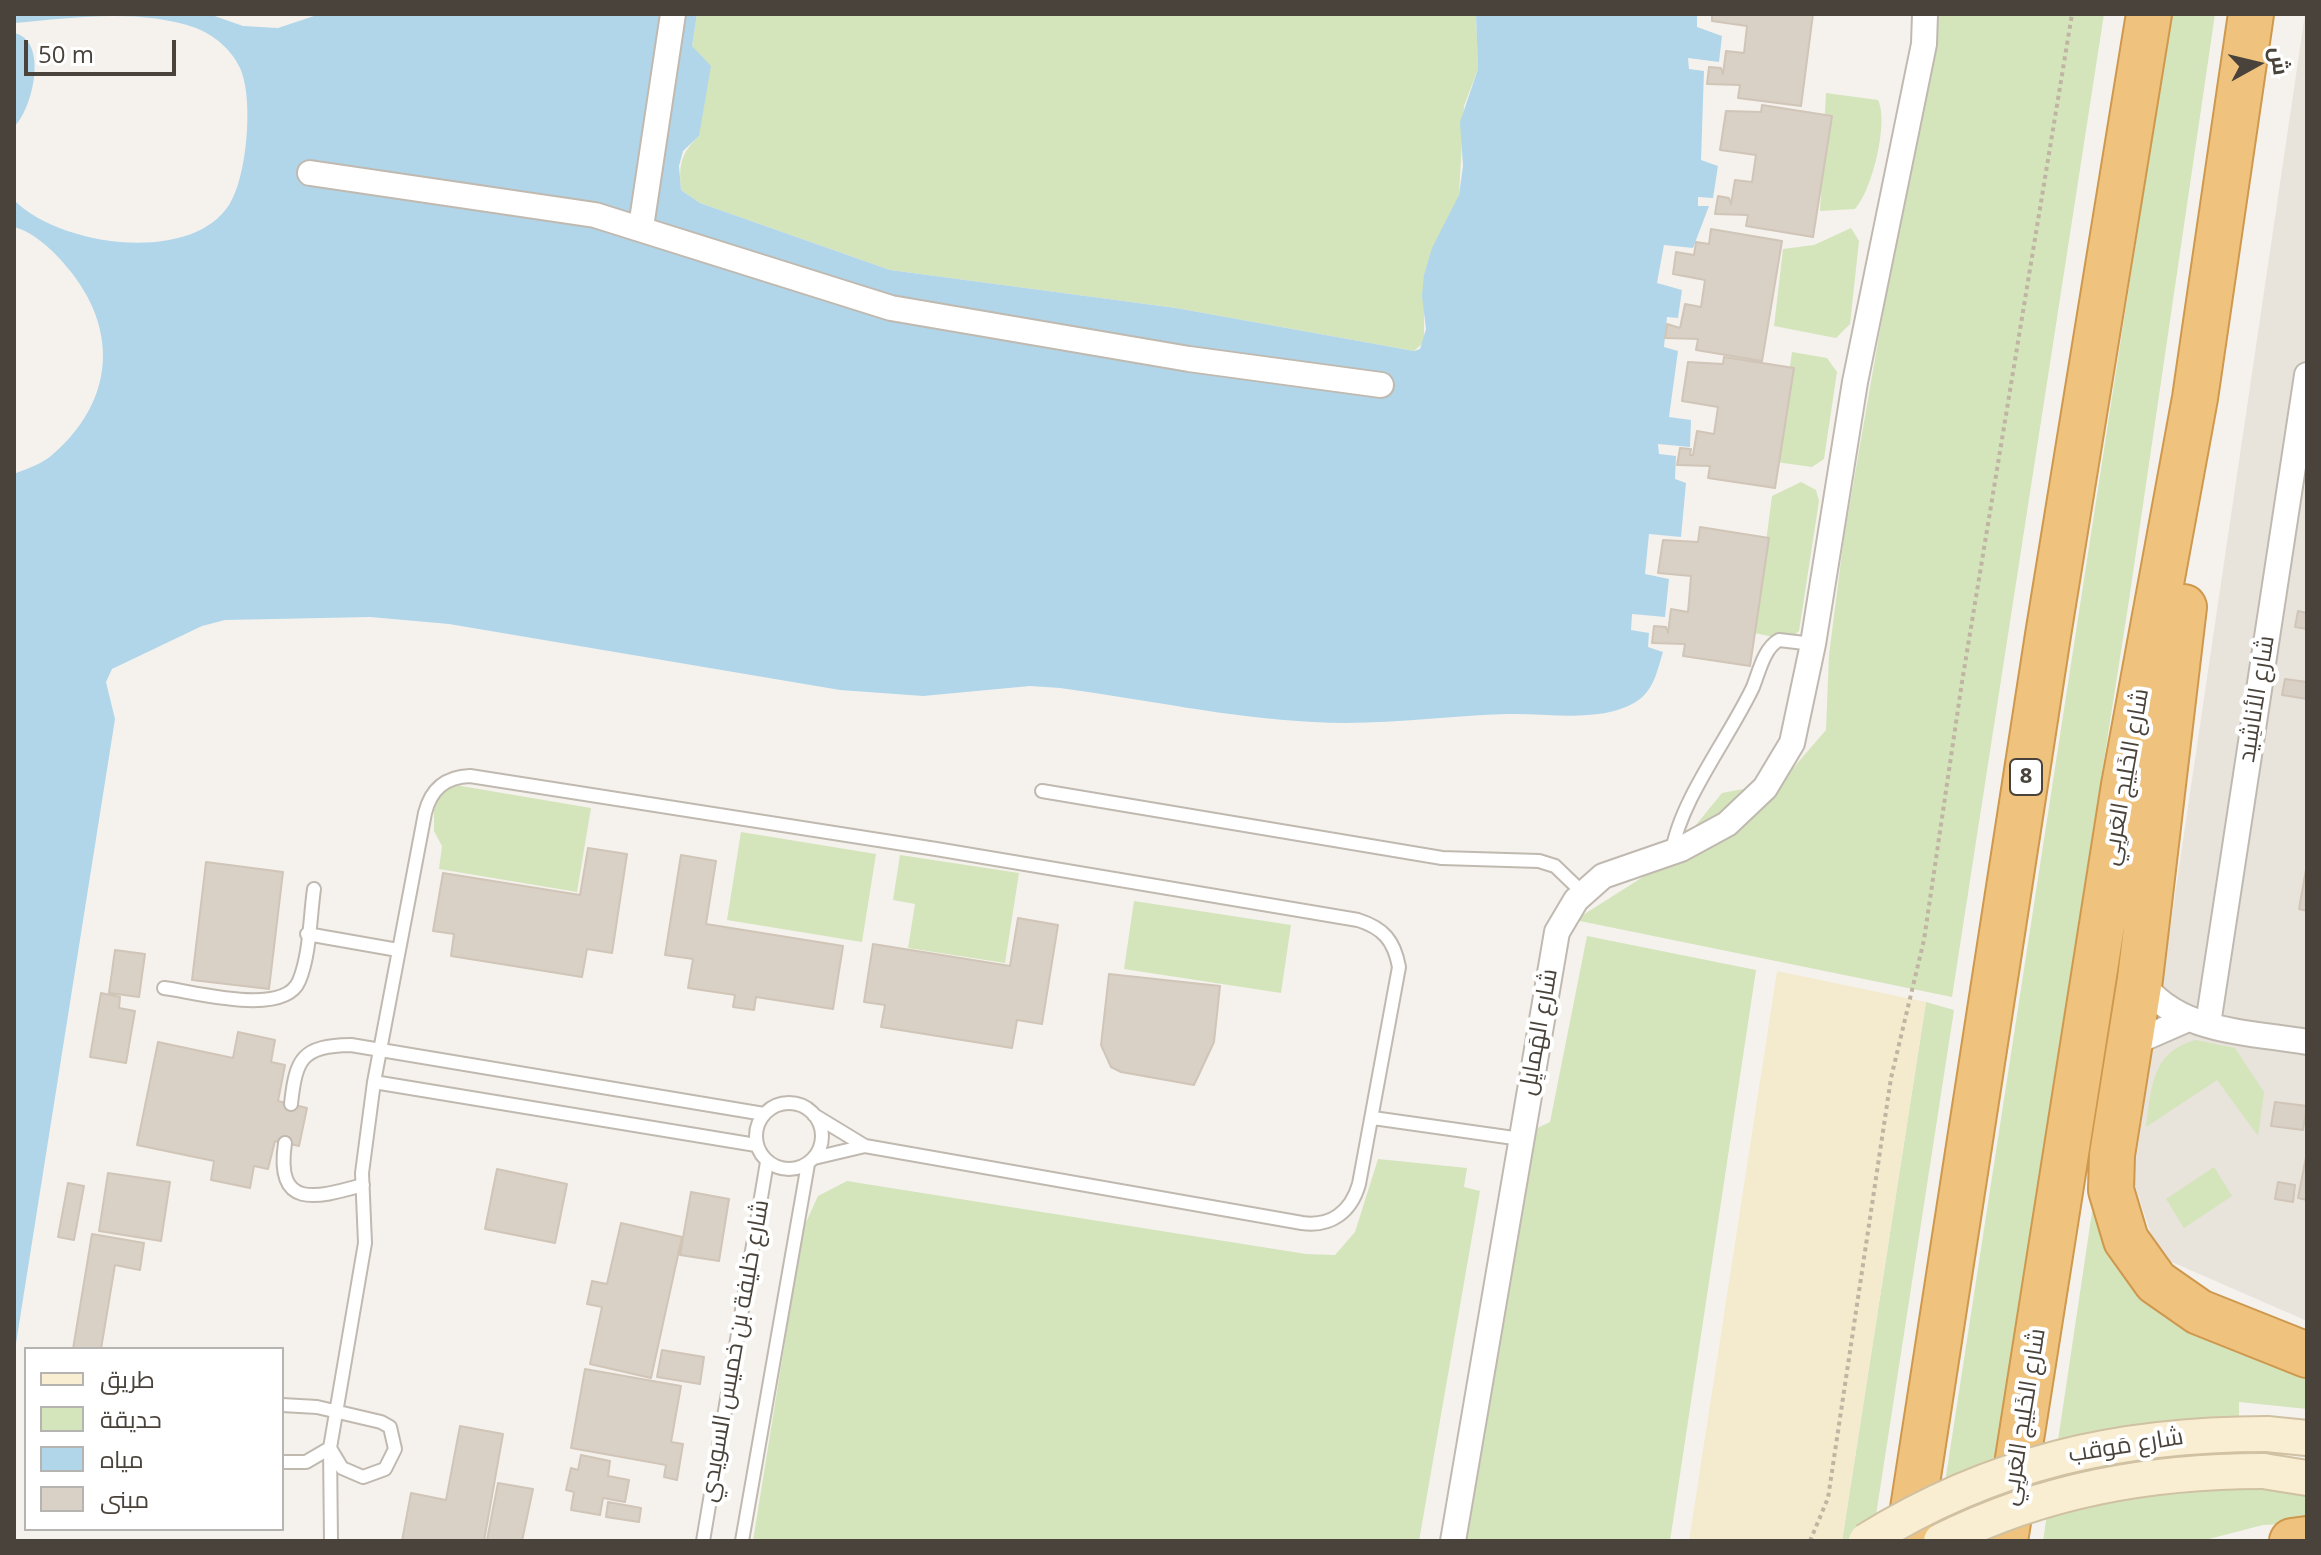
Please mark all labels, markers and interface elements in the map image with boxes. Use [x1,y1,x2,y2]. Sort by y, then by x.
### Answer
scale bar [28,24,180,74]
north arrow [2217,24,2297,104]
text: 50 m [38,37,94,70]
text: ش [2264,45,2298,77]
street label: شارع الأناشِيد [2233,634,2281,764]
street label: شارع الخَلِيج العَربِي [2096,686,2156,868]
road number: 8 [2010,759,2042,795]
street label: شارع الهَمايِل [1514,966,1564,1098]
street label: شارع خليفة بن خميس السويدي [694,1198,776,1504]
street label: شارع الخَلِيج العَربِي [1996,1326,2052,1508]
legend [24,1347,284,1531]
text: طريق [100,1362,155,1395]
text: حديقة [100,1402,162,1435]
street label: شارع مَوقب [2066,1423,2186,1469]
text: مياه [100,1442,144,1475]
text: مبنى [100,1482,149,1515]

